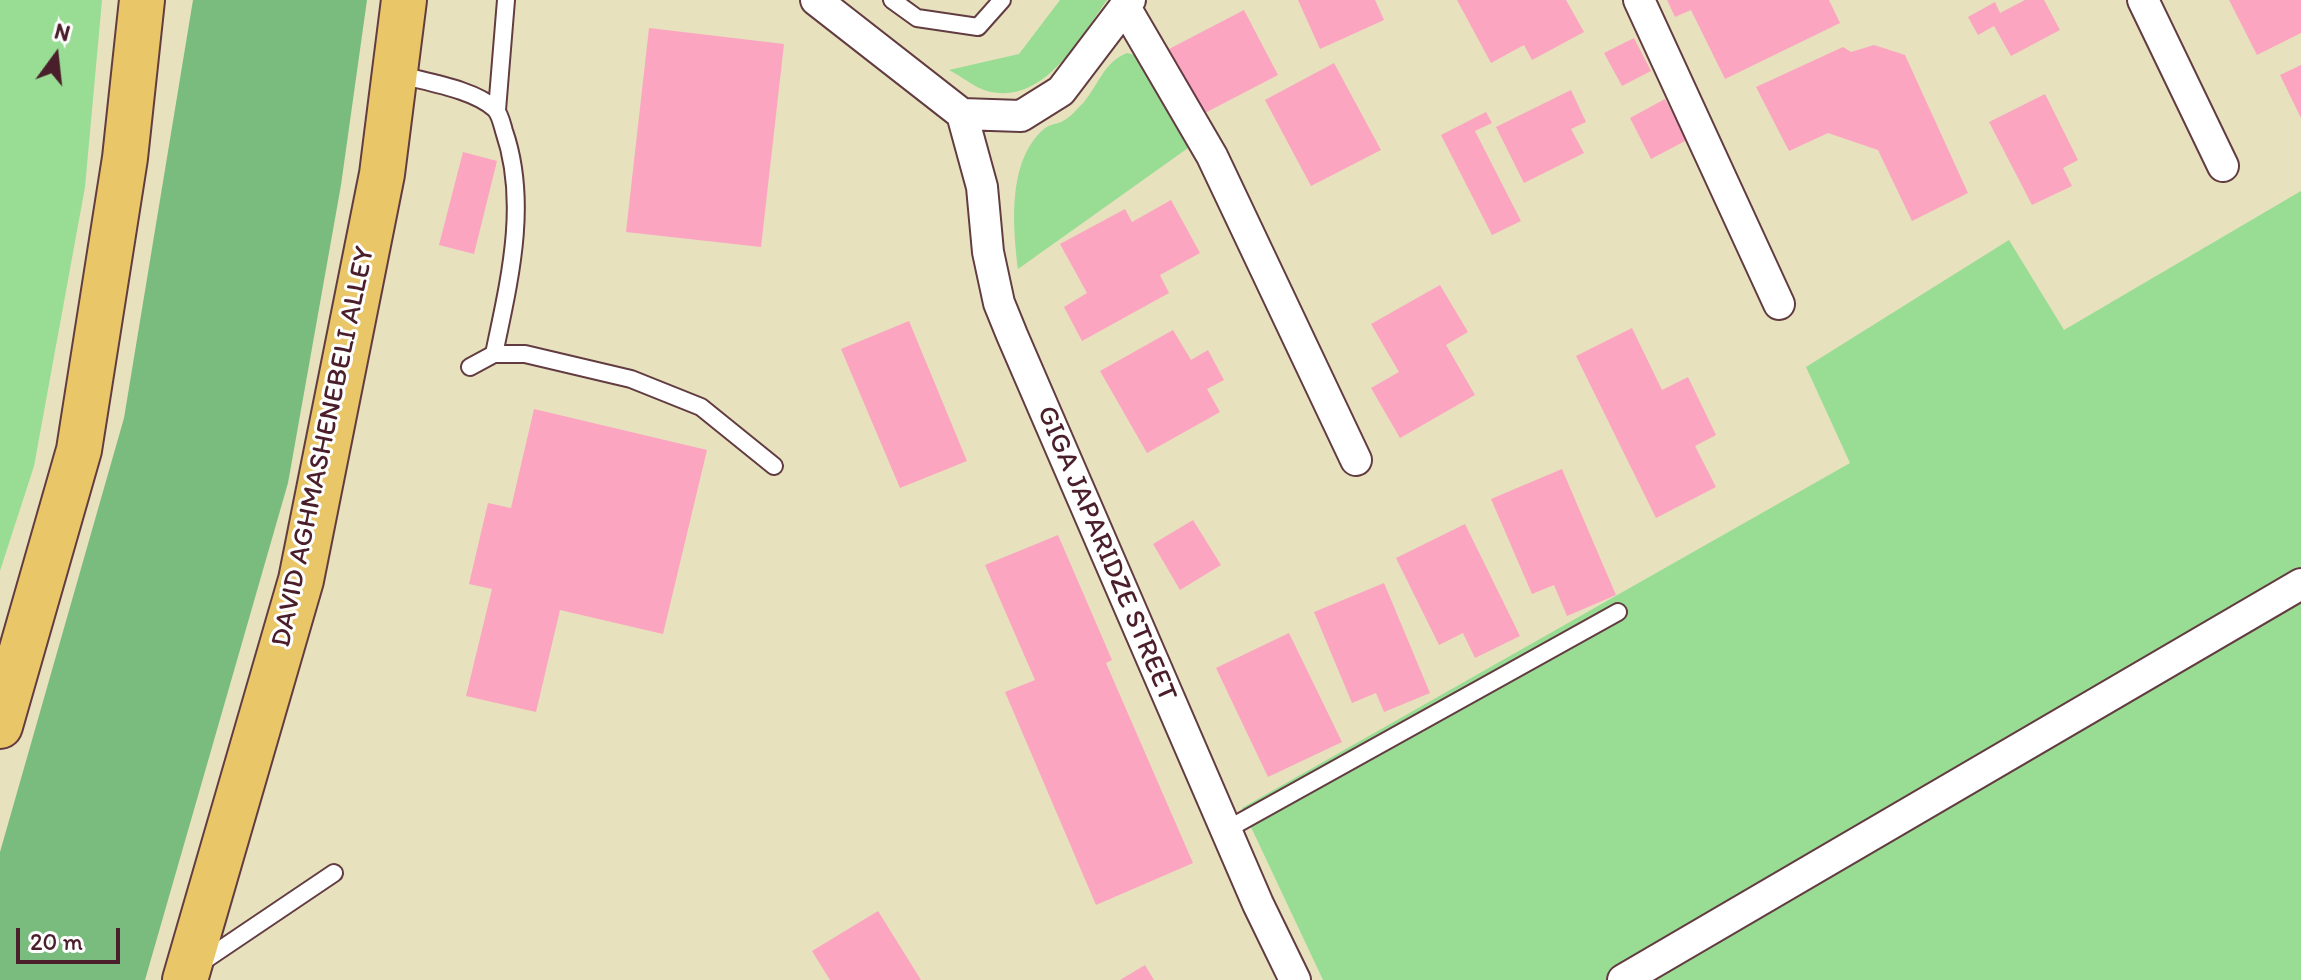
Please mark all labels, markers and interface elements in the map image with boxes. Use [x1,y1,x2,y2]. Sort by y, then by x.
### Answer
north arrow [16,16,96,96]
text: N [52,17,73,47]
street label: DAVID AGHMASHENEBELI ALLEY [265,244,383,650]
street label: GIGA JAPARIDZE STREET [1028,401,1184,707]
scale bar [20,912,124,962]
text: 20 m [30,927,83,956]

